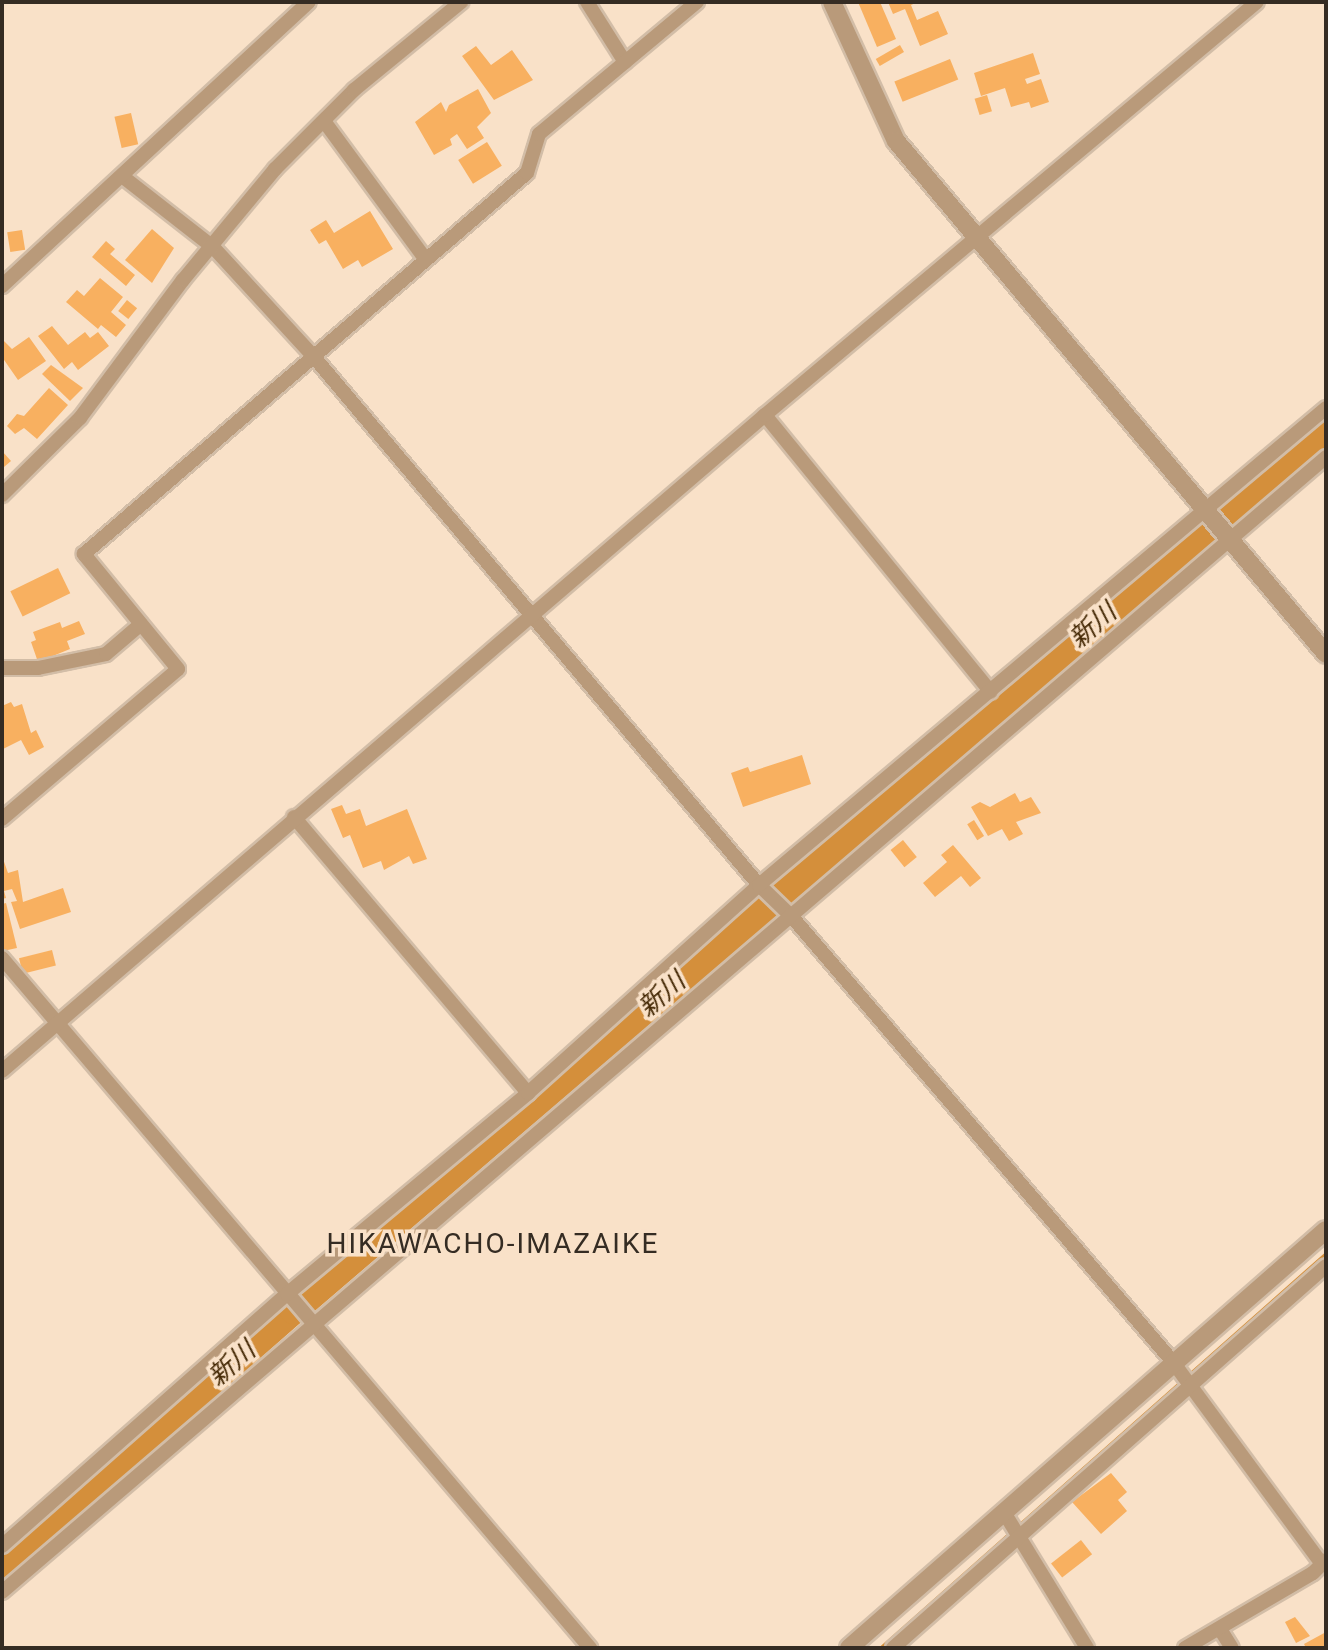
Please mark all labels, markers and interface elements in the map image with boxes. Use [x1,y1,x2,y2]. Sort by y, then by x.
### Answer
water label: 新川 [1063,597,1123,655]
water label: 新川 [632,966,692,1024]
district label: HIKAWACHO-IMAZAIKE [329,1227,657,1261]
water label: 新川 [202,1335,262,1393]

